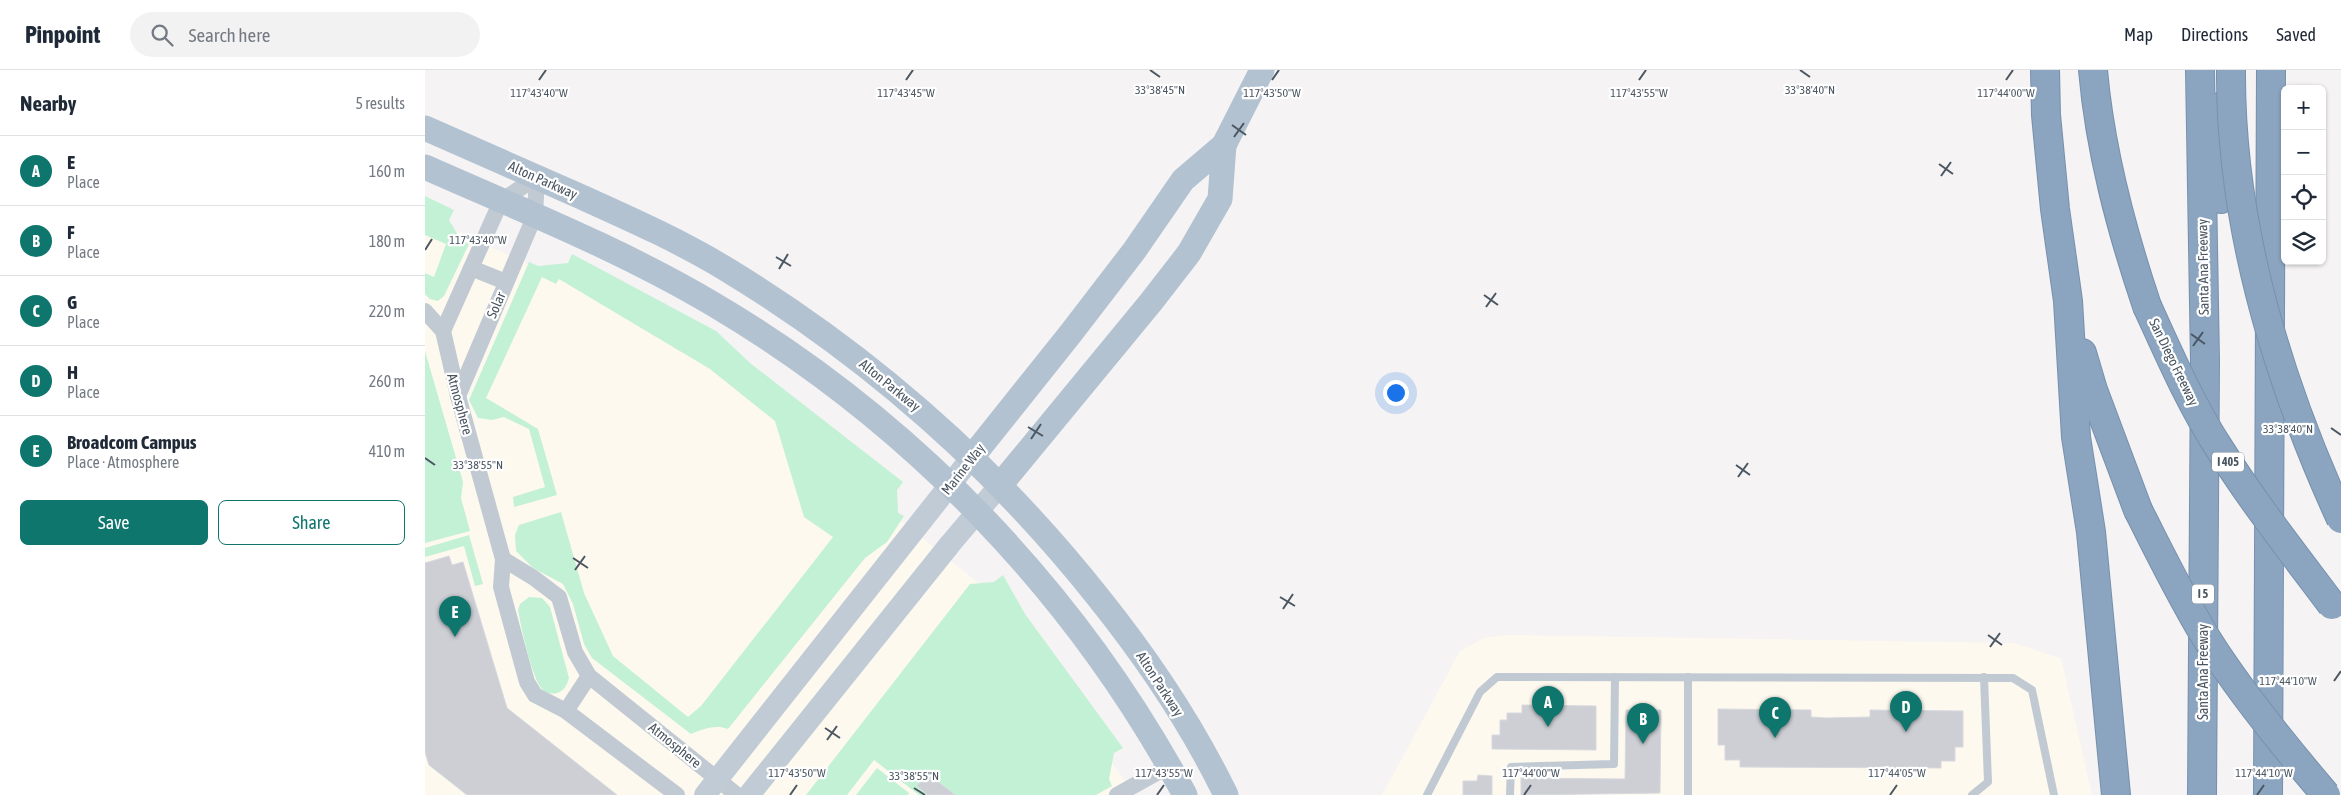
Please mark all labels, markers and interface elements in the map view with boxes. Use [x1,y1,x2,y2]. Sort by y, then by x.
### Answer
search box [130,12,480,57]
text: Pinpoint [25,21,100,48]
icon: search [148,21,176,49]
text: Search here [188,24,270,46]
text: Map [2124,24,2153,45]
text: Directions [2181,24,2248,45]
text: Saved [2276,24,2316,45]
text: 33°38'45"N [1135,83,1185,97]
text: 33°38'40"N [1785,83,1835,97]
map controls [2281,85,2326,265]
button: + [2281,85,2326,130]
text: 117°43'40"W [510,86,568,100]
text: 117°43'45"W [877,86,935,100]
text: 117°43'50"W [1243,86,1301,100]
text: 117°43'55"W [1610,86,1668,100]
text: 117°44'00"W [1977,86,2035,100]
text: Nearby [20,91,76,115]
text: 5 results [355,94,405,112]
button: − [2281,130,2326,175]
text: E [67,151,75,173]
street label: Alton Parkway [506,158,580,202]
text: A [32,162,40,180]
text: 160 m [369,162,405,180]
text: Place [67,173,100,191]
button: locate [2281,175,2326,220]
street label: Santa Ana Freeway [2194,219,2212,315]
button: layers [2281,220,2326,265]
text: F [67,221,75,243]
text: B [32,232,40,250]
text: 180 m [369,232,405,250]
text: 117°43'40"W [449,233,507,247]
text: Place [67,243,100,261]
street label: Solar [483,289,509,320]
text: G [67,291,77,313]
text: C [32,302,40,320]
text: 220 m [369,302,405,320]
text: Place [67,313,100,331]
street label: San Diego Freeway [2146,316,2202,409]
street label: Alton Parkway [856,356,924,415]
text: H [67,361,78,383]
text: D [32,372,40,390]
text: 260 m [369,372,405,390]
street label: Atmosphere [444,372,476,436]
your location [1383,380,1409,406]
text: Place [67,383,100,401]
text: 33°38'40"N [2263,422,2313,436]
text: Broadcom Campus [67,431,197,453]
street label: Marine Way [938,440,988,498]
text: E [33,442,39,460]
text: 410 m [369,442,405,460]
road number: I 405 [2212,452,2244,472]
text: Place · Atmosphere [67,453,179,471]
text: 33°38'55"N [453,458,503,472]
button: Save [20,500,208,545]
button: Share [218,500,405,545]
road number: I 5 [2192,584,2214,604]
pin: E [439,596,471,637]
street label: Santa Ana Freeway [2195,624,2211,720]
street label: Alton Parkway [1133,649,1187,719]
text: 117°44'10"W [2259,674,2317,688]
pin: A [1532,686,1564,727]
pin: D [1890,691,1922,732]
pin: C [1759,697,1791,738]
pin: B [1627,703,1659,744]
street label: Atmosphere [646,719,704,771]
text: 117°43'50"W [768,766,826,780]
text: 117°43'55"W [1135,766,1193,780]
text: 117°44'00"W [1502,766,1560,780]
text: 117°44'05"W [1868,766,1926,780]
text: 117°44'10"W [2235,766,2293,780]
text: 33°38'55"N [889,769,939,783]

